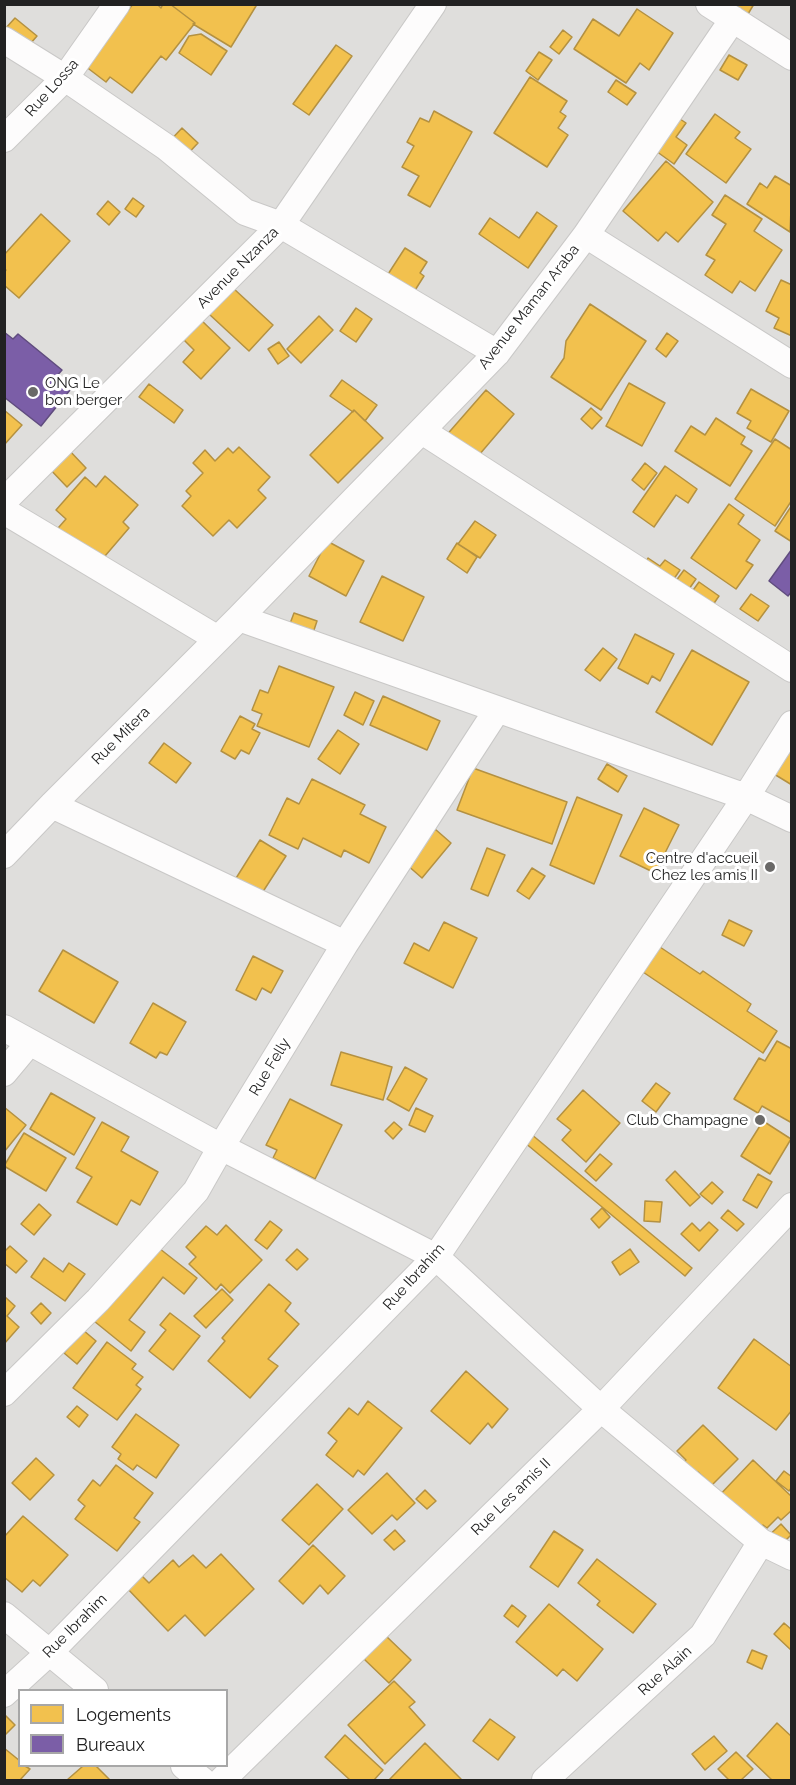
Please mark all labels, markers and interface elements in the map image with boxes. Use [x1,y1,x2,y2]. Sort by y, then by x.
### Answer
street label: Rue Lossa [21,55,83,121]
street label: Avenue Nzanza [193,223,283,313]
street label: Avenue Maman Araba [475,241,583,373]
place label: ONG Le bon berger [45,374,122,409]
marker: ONG Le bon berger [26,385,40,399]
street label: Rue Mitera [88,703,154,769]
place label: Centre d'accueil Chez les amis II [646,849,758,884]
marker: Centre d'accueil Chez les amis II [763,860,777,874]
street label: Rue Felly [246,1035,294,1099]
place label: Club Champagne [626,1111,748,1129]
marker: Club Champagne [753,1113,767,1127]
street label: Rue Ibrahim [379,1240,449,1314]
street label: Rue Les amis II [468,1455,554,1539]
street label: Rue Ibrahim [39,1590,111,1662]
street label: Rue Alain [635,1642,695,1700]
legend [18,1689,228,1767]
text: Logements [76,1704,171,1725]
text: Bureaux [76,1734,145,1755]

